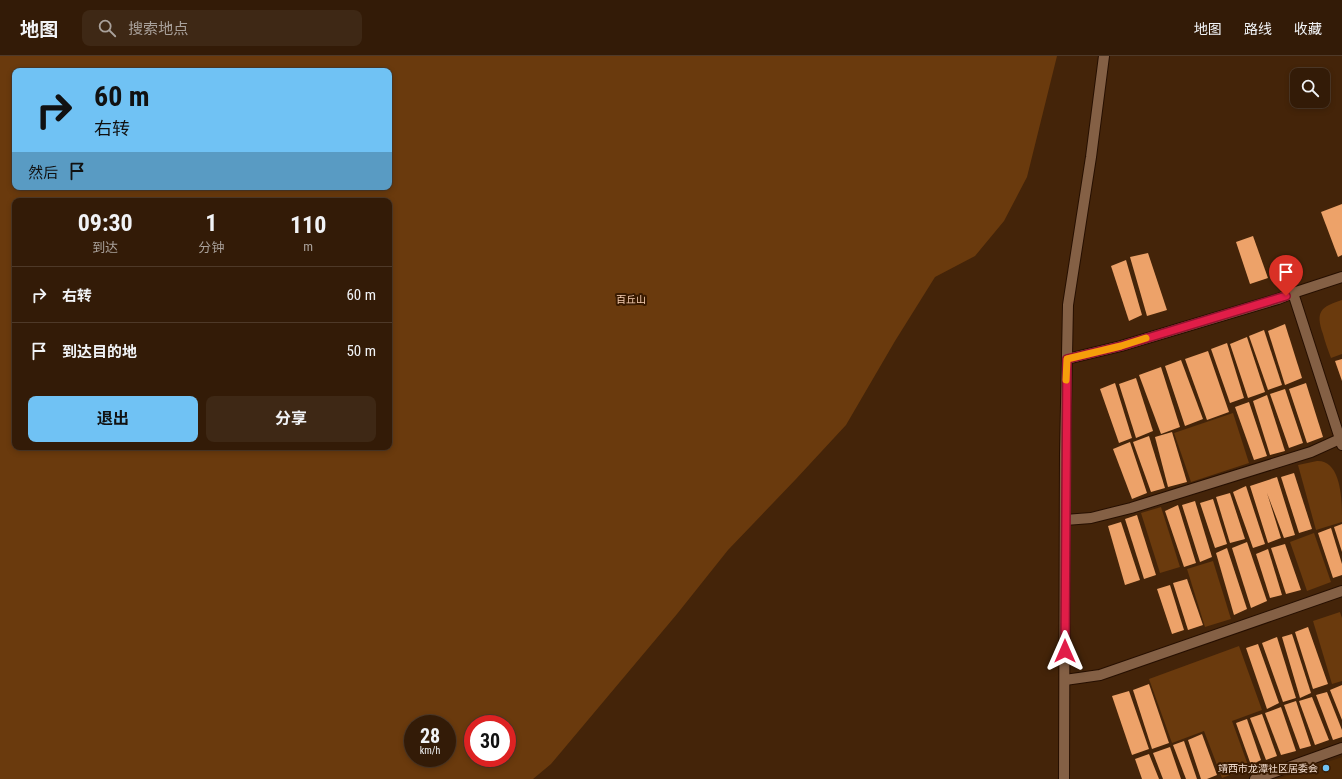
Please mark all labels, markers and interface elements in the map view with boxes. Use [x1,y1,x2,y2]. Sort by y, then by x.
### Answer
search box [82,10,362,46]
icon: search [96,17,118,39]
text: 地图 [20,18,58,41]
text: 搜索地点 [128,20,188,38]
text: 地图 [1194,21,1222,37]
text: 路线 [1244,21,1272,37]
text: 收藏 [1294,21,1322,37]
map controls [1290,68,1330,108]
button: search [1290,68,1330,108]
text: 60 m [94,80,150,113]
icon: right [28,84,80,136]
text: 右转 [94,118,130,139]
icon: arrive [66,160,88,182]
text: 然后 [28,164,58,182]
text: 09:30 [78,209,133,237]
text: 1 [205,209,217,237]
text: 110 [290,211,326,239]
text: m [303,239,313,254]
text: 到达 [92,240,118,255]
text: 分钟 [198,240,224,255]
pin [1269,255,1303,296]
icon: arrive [1275,261,1297,283]
icon: right [28,284,50,306]
text: 60 m [346,286,376,304]
text: 右转 [62,287,92,305]
park label: 百丘山 [616,294,646,305]
icon: arrive [28,340,50,362]
text: 50 m [346,342,376,360]
text: 到达目的地 [62,343,137,361]
button: 退出 [28,396,198,442]
button: 分享 [206,396,376,442]
position arrow [1044,630,1086,672]
speed limit sign: 30 [464,715,516,767]
text: 28 [420,724,440,748]
text: km/h [420,745,440,756]
place label: 靖西市龙潭社区居委会 [1218,763,1318,774]
marker: 靖西市龙潭社区居委会 [1321,763,1331,773]

